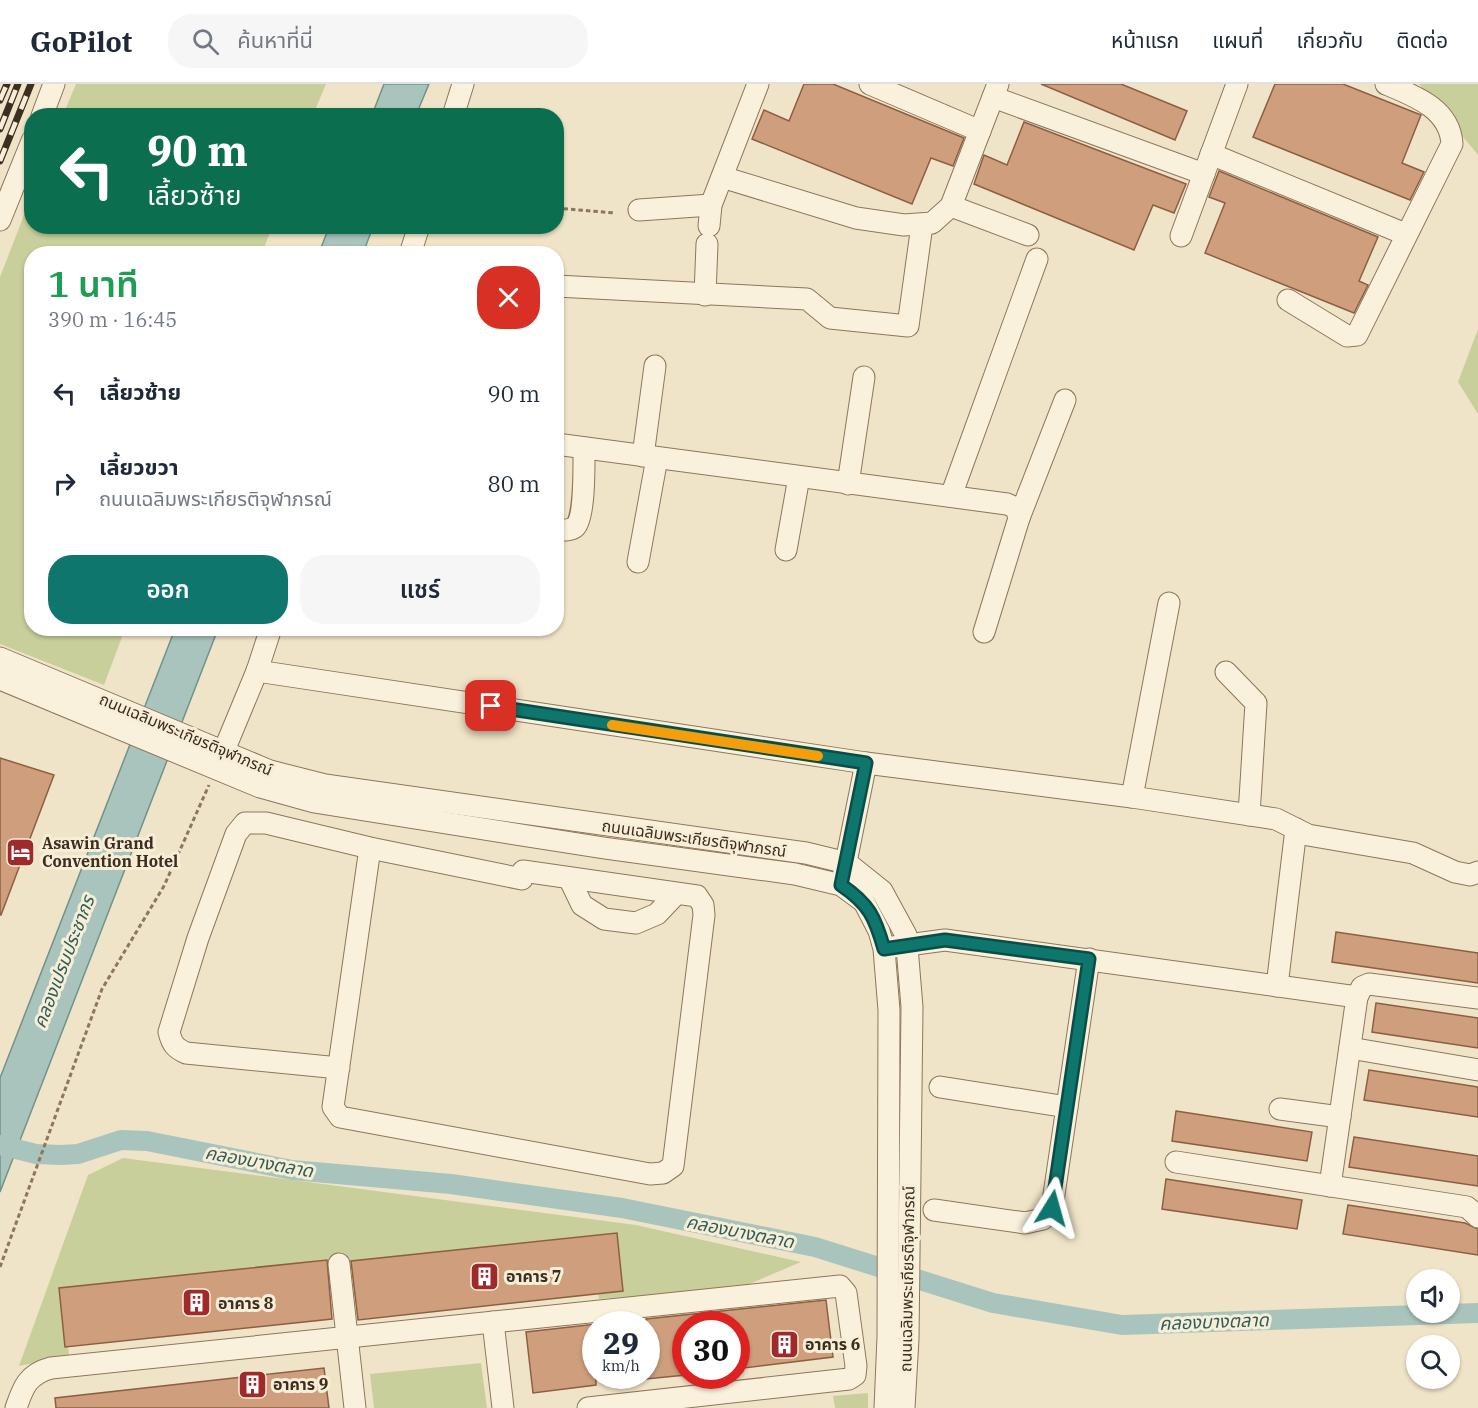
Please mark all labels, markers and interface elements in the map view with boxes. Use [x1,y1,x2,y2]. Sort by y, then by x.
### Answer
search box [168,14,588,68]
text: GoPilot [30,23,132,60]
icon: search [189,25,222,58]
text: ค้นหาที่นี่ [237,25,313,54]
text: หน้าแรก [1111,26,1179,54]
text: แผนที่ [1212,26,1263,54]
text: เกี่ยวกับ [1296,26,1363,54]
text: ติดต่อ [1396,26,1448,54]
text: 90 m [147,123,248,178]
icon: left [48,132,126,210]
text: เลี้ยวซ้าย [147,177,241,212]
text: 1 นาที [48,260,139,307]
button: close [477,266,540,329]
text: 390 m · 16:45 [48,306,177,333]
icon: left [48,377,81,410]
text: เลี้ยวซ้าย [99,377,181,406]
text: 90 m [488,379,540,408]
text: เลี้ยวขวา [99,452,179,481]
icon: right [48,467,81,500]
text: 80 m [488,469,540,498]
text: ถนนเฉลิมพระเกียรติจุฬาภรณ์ [99,485,332,512]
button: ออก [48,555,288,624]
button: แชร์ [300,555,540,624]
pin [465,680,516,731]
street label: ถนนเฉลิมพระเกียรติจุฬาภรณ์ [96,688,276,780]
icon: arrive [474,689,507,722]
street label: ถนนเฉลิมพระเกียรติจุฬาภรณ์ [600,815,788,861]
place label: Asawin Grand Convention Hotel [42,833,178,871]
hotel icon: Asawin Grand Convention Hotel [5,836,37,868]
water label: คลองเปรมประชากร [28,891,100,1031]
water label: คลองบางตลาด [203,1141,316,1182]
position arrow [1020,1176,1084,1240]
street label: ถนนเฉลิมพระเกียรติจุฬาภรณ์ [895,1186,919,1372]
water label: คลองบางตลาด [684,1210,797,1253]
building icon: อาคาร 7 [469,1260,501,1292]
place label: อาคาร 7 [506,1266,561,1286]
map controls [1406,1269,1460,1389]
button: sound [1406,1269,1460,1323]
building icon: อาคาร 8 [181,1287,213,1319]
place label: อาคาร 8 [218,1293,274,1313]
water label: คลองบางตลาด [1159,1308,1270,1335]
speed limit sign: 30 [672,1311,750,1389]
text: 29 [603,1323,639,1362]
building icon: อาคาร 6 [768,1328,800,1360]
place label: อาคาร 6 [805,1334,860,1354]
button: search [1406,1335,1460,1389]
text: km/h [602,1356,640,1375]
building icon: อาคาร 9 [236,1368,268,1400]
place label: อาคาร 9 [273,1374,328,1394]

